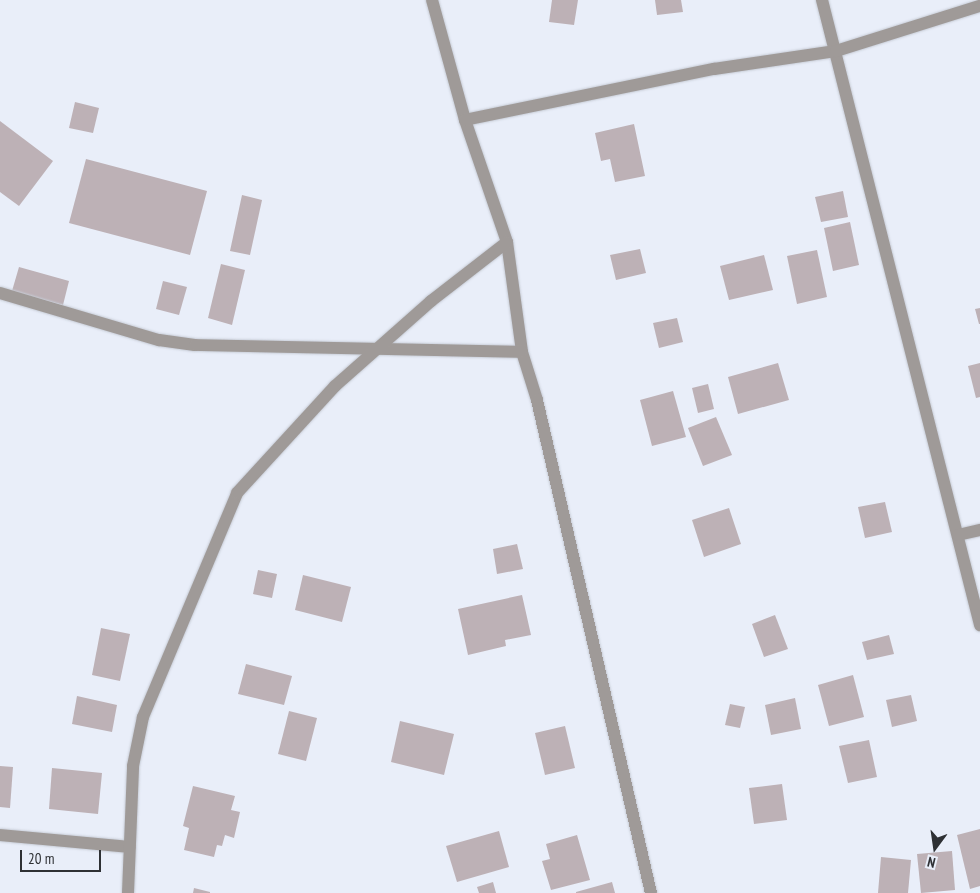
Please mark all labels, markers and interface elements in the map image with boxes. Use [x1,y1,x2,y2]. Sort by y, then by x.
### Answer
north arrow [910,823,960,873]
scale bar [22,840,104,872]
text: 20 m [28,849,54,868]
text: N [926,853,937,872]

